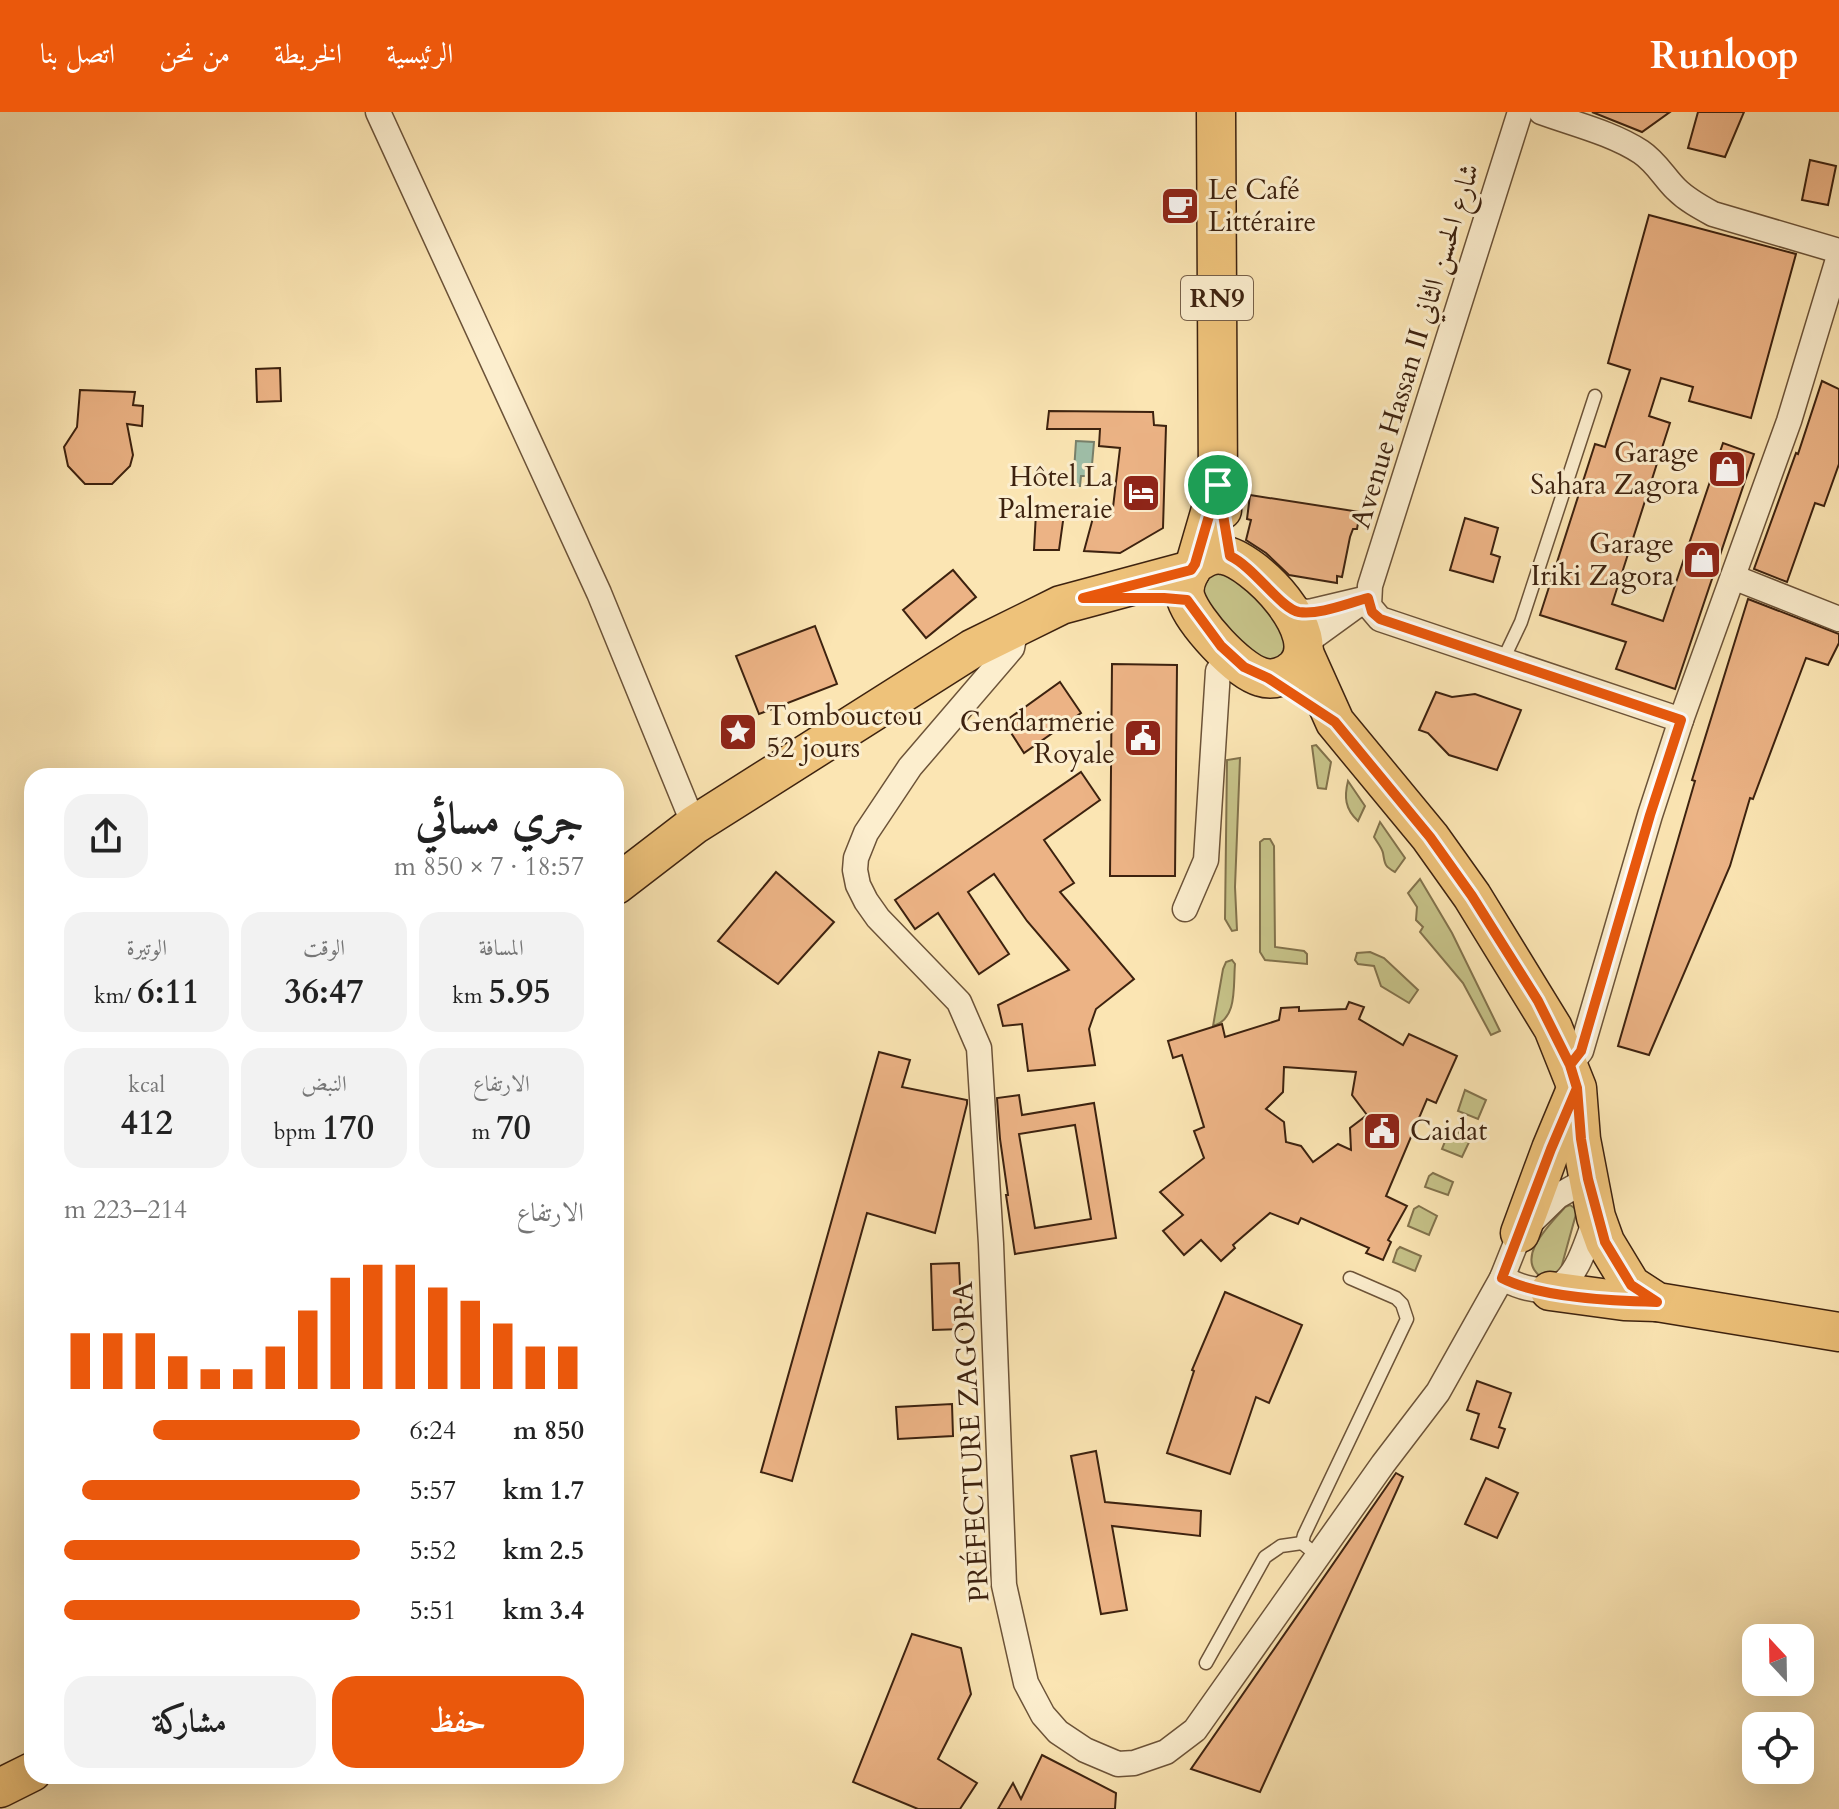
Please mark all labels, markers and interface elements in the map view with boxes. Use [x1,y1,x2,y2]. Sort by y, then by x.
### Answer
text: Runloop [1650,30,1799,82]
text: اتصل بنا [40,35,115,73]
text: من نحن [159,35,230,73]
text: الخريطة [274,35,342,73]
text: الرئيسية [386,35,453,73]
street label: Avenue Hassan II شارع الحسن الثاني [1341,159,1493,534]
place label: Le Café Littéraire [1208,171,1316,241]
cafe icon: Le Café Littéraire [1159,185,1201,227]
road number: RN9 [1181,276,1253,320]
place label: Garage Sahara Zagora [1530,434,1699,504]
shop icon: Garage Sahara Zagora [1706,448,1748,490]
pin [1184,451,1252,519]
place label: Hôtel La Palmeraie [998,458,1113,528]
icon: arrive [1196,463,1240,507]
hotel icon: Hôtel La Palmeraie [1120,472,1162,514]
place label: Garage Iriki Zagora [1531,525,1674,595]
shop icon: Garage Iriki Zagora [1681,539,1723,581]
place label: Tombouctou 52 jours [766,697,923,767]
place label: Gendarmerie Royale [960,703,1115,773]
place icon: Tombouctou 52 jours [717,711,759,753]
public building icon: Gendarmerie Royale [1122,717,1164,759]
text: جري مسائي [415,789,584,849]
button: share [64,794,148,878]
text: 18:57 · 7 × 850 m [394,849,584,884]
text: الوتيرة [126,933,167,963]
text: الوقت [303,933,345,963]
text: المسافة [479,933,524,963]
text: 6:11 [137,969,199,1015]
text: 36:47 [284,969,364,1015]
text: 5.95 [488,969,551,1015]
text: /km [94,981,137,1011]
text: km [452,981,488,1011]
text: النبض [301,1069,347,1099]
text: الارتفاع [473,1069,530,1099]
text: kcal [128,1070,165,1100]
text: 412 [121,1100,173,1146]
text: 170 [322,1105,374,1151]
text: 70 [496,1105,531,1151]
public building icon: Caidat [1361,1110,1403,1152]
place label: Caidat [1410,1112,1487,1150]
text: bpm [274,1117,322,1147]
text: m [472,1117,496,1147]
text: 214–223 m [64,1192,187,1227]
text: الارتفاع [517,1195,584,1230]
street label: PRÉFECTURE ZAGORA [944,1281,998,1603]
text: 6:24 [409,1413,456,1448]
text: 850 m [513,1413,584,1448]
text: 5:57 [409,1473,456,1508]
text: 1.7 km [503,1473,584,1508]
text: 5:52 [409,1533,456,1568]
text: 2.5 km [503,1533,584,1568]
text: 5:51 [409,1593,456,1628]
text: 3.4 km [503,1593,584,1628]
north arrow [1742,1624,1814,1696]
map controls [1742,1624,1814,1784]
button: مشاركة [64,1676,316,1768]
button: حفظ [332,1676,584,1768]
button: locate [1742,1712,1814,1784]

